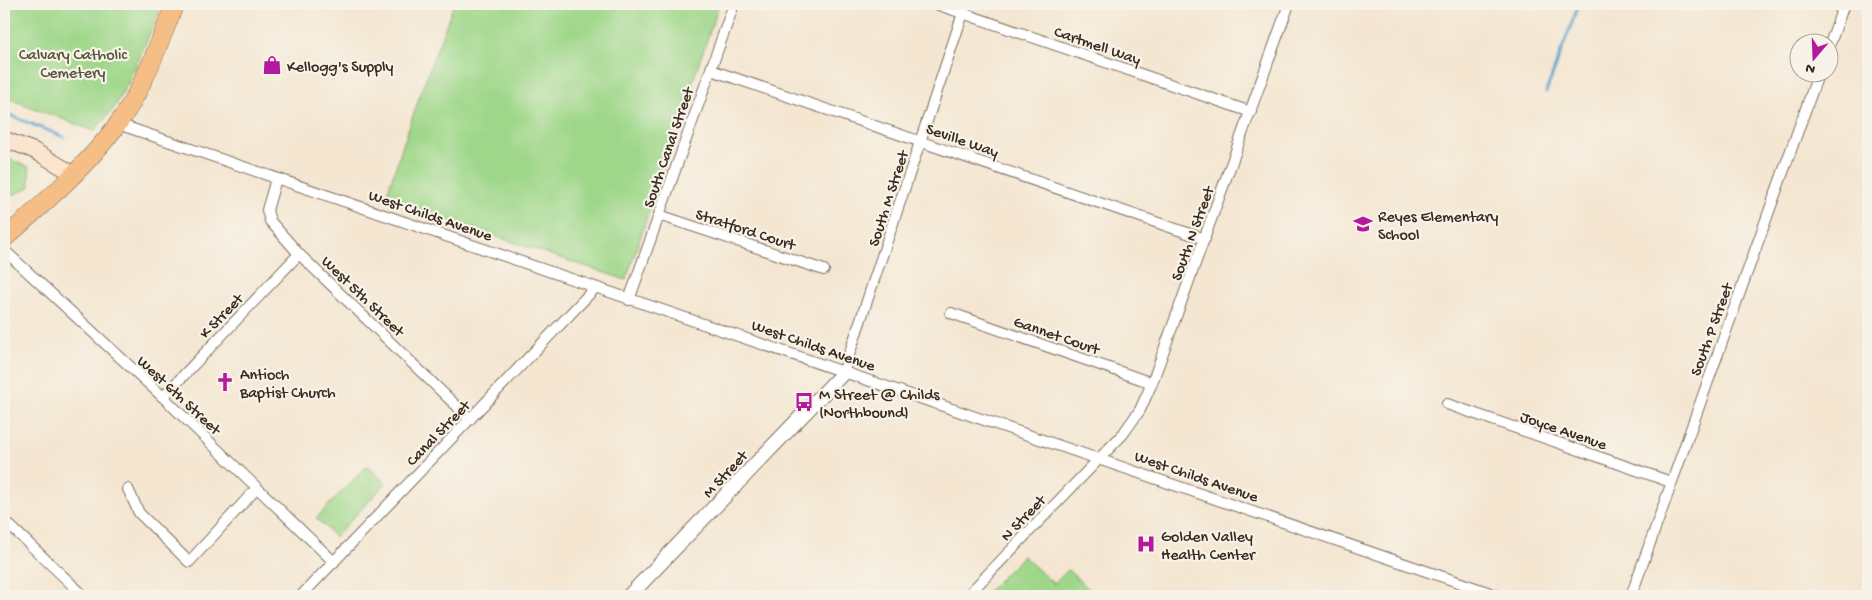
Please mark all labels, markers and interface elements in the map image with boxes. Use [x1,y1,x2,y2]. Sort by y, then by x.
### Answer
street label: Cartmell Way [1051,24,1143,71]
north arrow [1790,32,1840,82]
park label: Calvary Catholic Cemetery [19,47,127,84]
shop icon: Kellogg's Supply [261,54,283,76]
text: N [1803,58,1818,77]
place label: Kellogg's Supply [287,59,394,78]
street label: South Canal Street [641,84,700,211]
street label: Seville Way [923,121,1001,164]
street label: South M Street [866,147,915,249]
street label: South N Street [1168,183,1221,284]
street label: West Childs Avenue [366,187,495,248]
street label: Stratford Court [693,206,799,257]
place label: Reyes Elementary School [1378,209,1499,246]
school or university icon: Reyes Elementary School [1352,213,1374,235]
street label: West 5th Street [316,253,408,343]
street label: South P Street [1688,280,1739,379]
street label: K Street [196,290,250,344]
street label: Gannet Court [1010,314,1103,361]
street label: West Childs Avenue [749,317,878,378]
street label: West 6th Street [132,353,225,441]
place label: Antioch Baptist Church [239,367,336,404]
church icon: Antioch Baptist Church [214,371,236,393]
place label: M Street @ Childs (Northbound) [819,387,941,424]
bus stop icon: M Street @ Childs (Northbound) [793,391,815,413]
street label: Canal Street [404,397,477,471]
street label: Joyce Avenue [1517,409,1609,456]
street label: M Street [700,447,754,503]
street label: West Childs Avenue [1132,448,1261,509]
street label: N Street [998,491,1052,546]
place label: Golden Valley Health Center [1161,529,1256,566]
hospital icon: Golden Valley Health Center [1135,533,1157,555]

